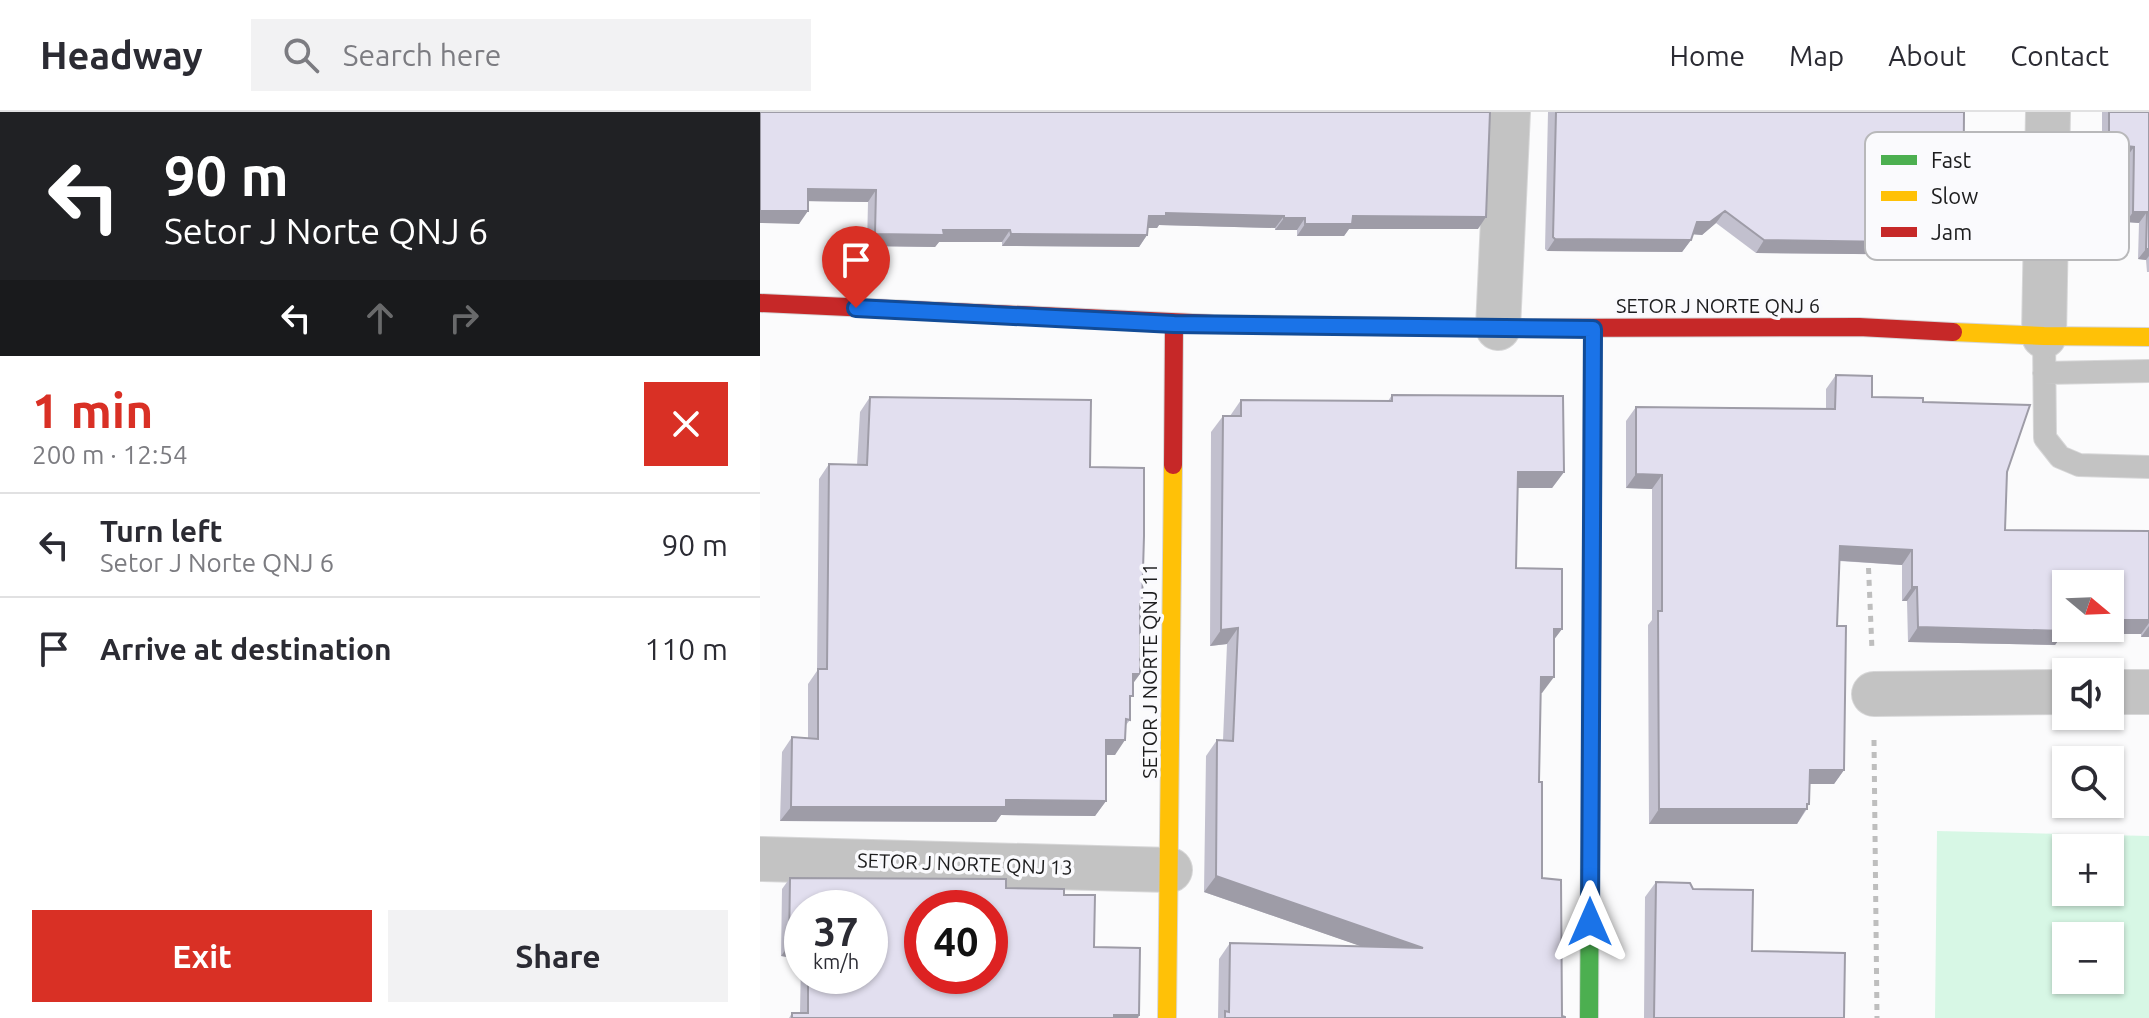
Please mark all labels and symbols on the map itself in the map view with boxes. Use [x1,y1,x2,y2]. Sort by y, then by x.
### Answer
legend [1865,132,2129,260]
text: Fast [1931,147,1972,172]
text: Slow [1931,183,1978,208]
text: Jam [1931,219,1972,244]
pin [822,226,890,308]
street label: SETOR J NORTE QNJ 6 [1616,294,1820,317]
street label: SETOR J NORTE QNJ 11 [1138,563,1161,779]
north arrow [2052,570,2124,642]
street label: SETOR J NORTE QNJ 13 [857,848,1073,879]
position arrow [1548,880,1632,964]
speed limit sign: 40 [904,890,1008,994]

